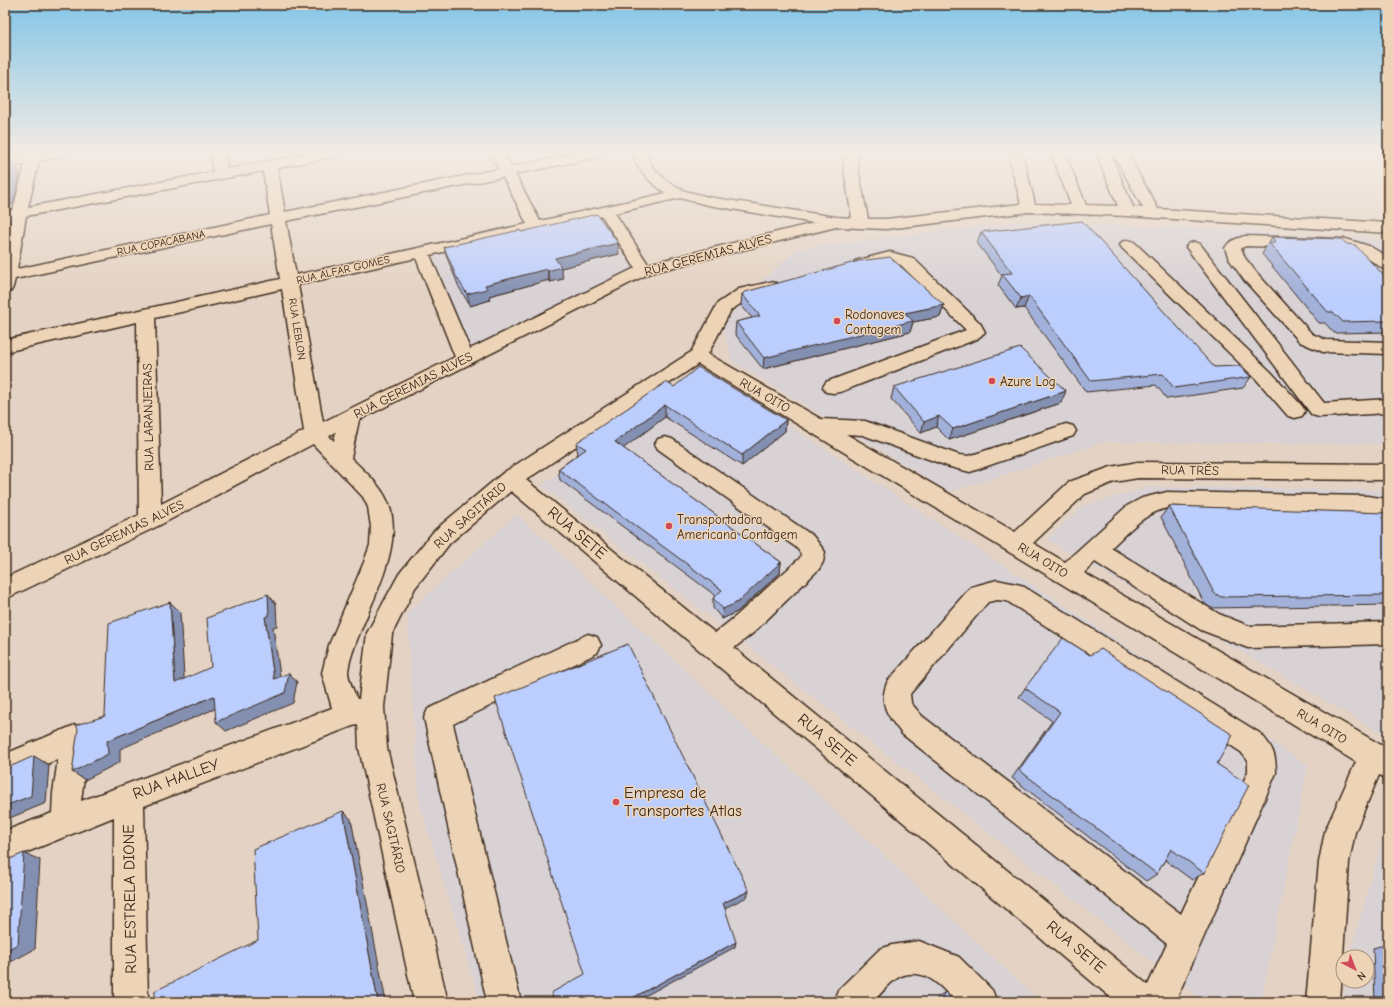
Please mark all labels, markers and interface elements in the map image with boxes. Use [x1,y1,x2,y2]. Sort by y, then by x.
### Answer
street label: RUA COPACABANA [116,227,207,259]
street label: RUA GEREMIAS ALVES [643,231,773,279]
street label: RUA ALFAR GOMES [295,253,391,287]
street label: RUA LEBLON [286,297,308,361]
place label: Rodonaves Contagem [845,307,904,337]
marker: Rodonaves Contagem [832,316,842,326]
street label: RUA GEREMIAS ALVES [351,349,475,421]
street label: RUA LARANJEIRAS [140,363,156,471]
place label: Azure Log [1000,374,1056,389]
street label: RUA OITO [737,375,793,415]
marker: Azure Log [987,376,997,386]
street label: RUA TRÊS [1161,461,1219,478]
street label: RUA SAGITÁRIO [430,478,509,551]
street label: RUA GEREMIAS ALVES [62,496,186,568]
street label: RUA SETE [544,503,610,563]
place label: Transportadora Americana Contagem [677,512,797,542]
marker: Transportadora Americana Contagem [664,521,674,531]
street label: RUA OITO [1015,539,1071,581]
street label: RUA OITO [1294,705,1350,747]
street label: RUA SETE [794,710,860,770]
street label: RUA HALLEY [130,755,222,803]
street label: RUA SAGITÁRIO [373,781,410,875]
place label: Empresa de Transportes Atlas [624,784,742,820]
marker: Empresa de Transportes Atlas [611,797,621,807]
street label: RUA ESTRELA DIONE [120,824,140,974]
street label: RUA SETE [1043,917,1109,977]
north arrow [1335,949,1375,989]
text: N [1354,969,1368,983]

